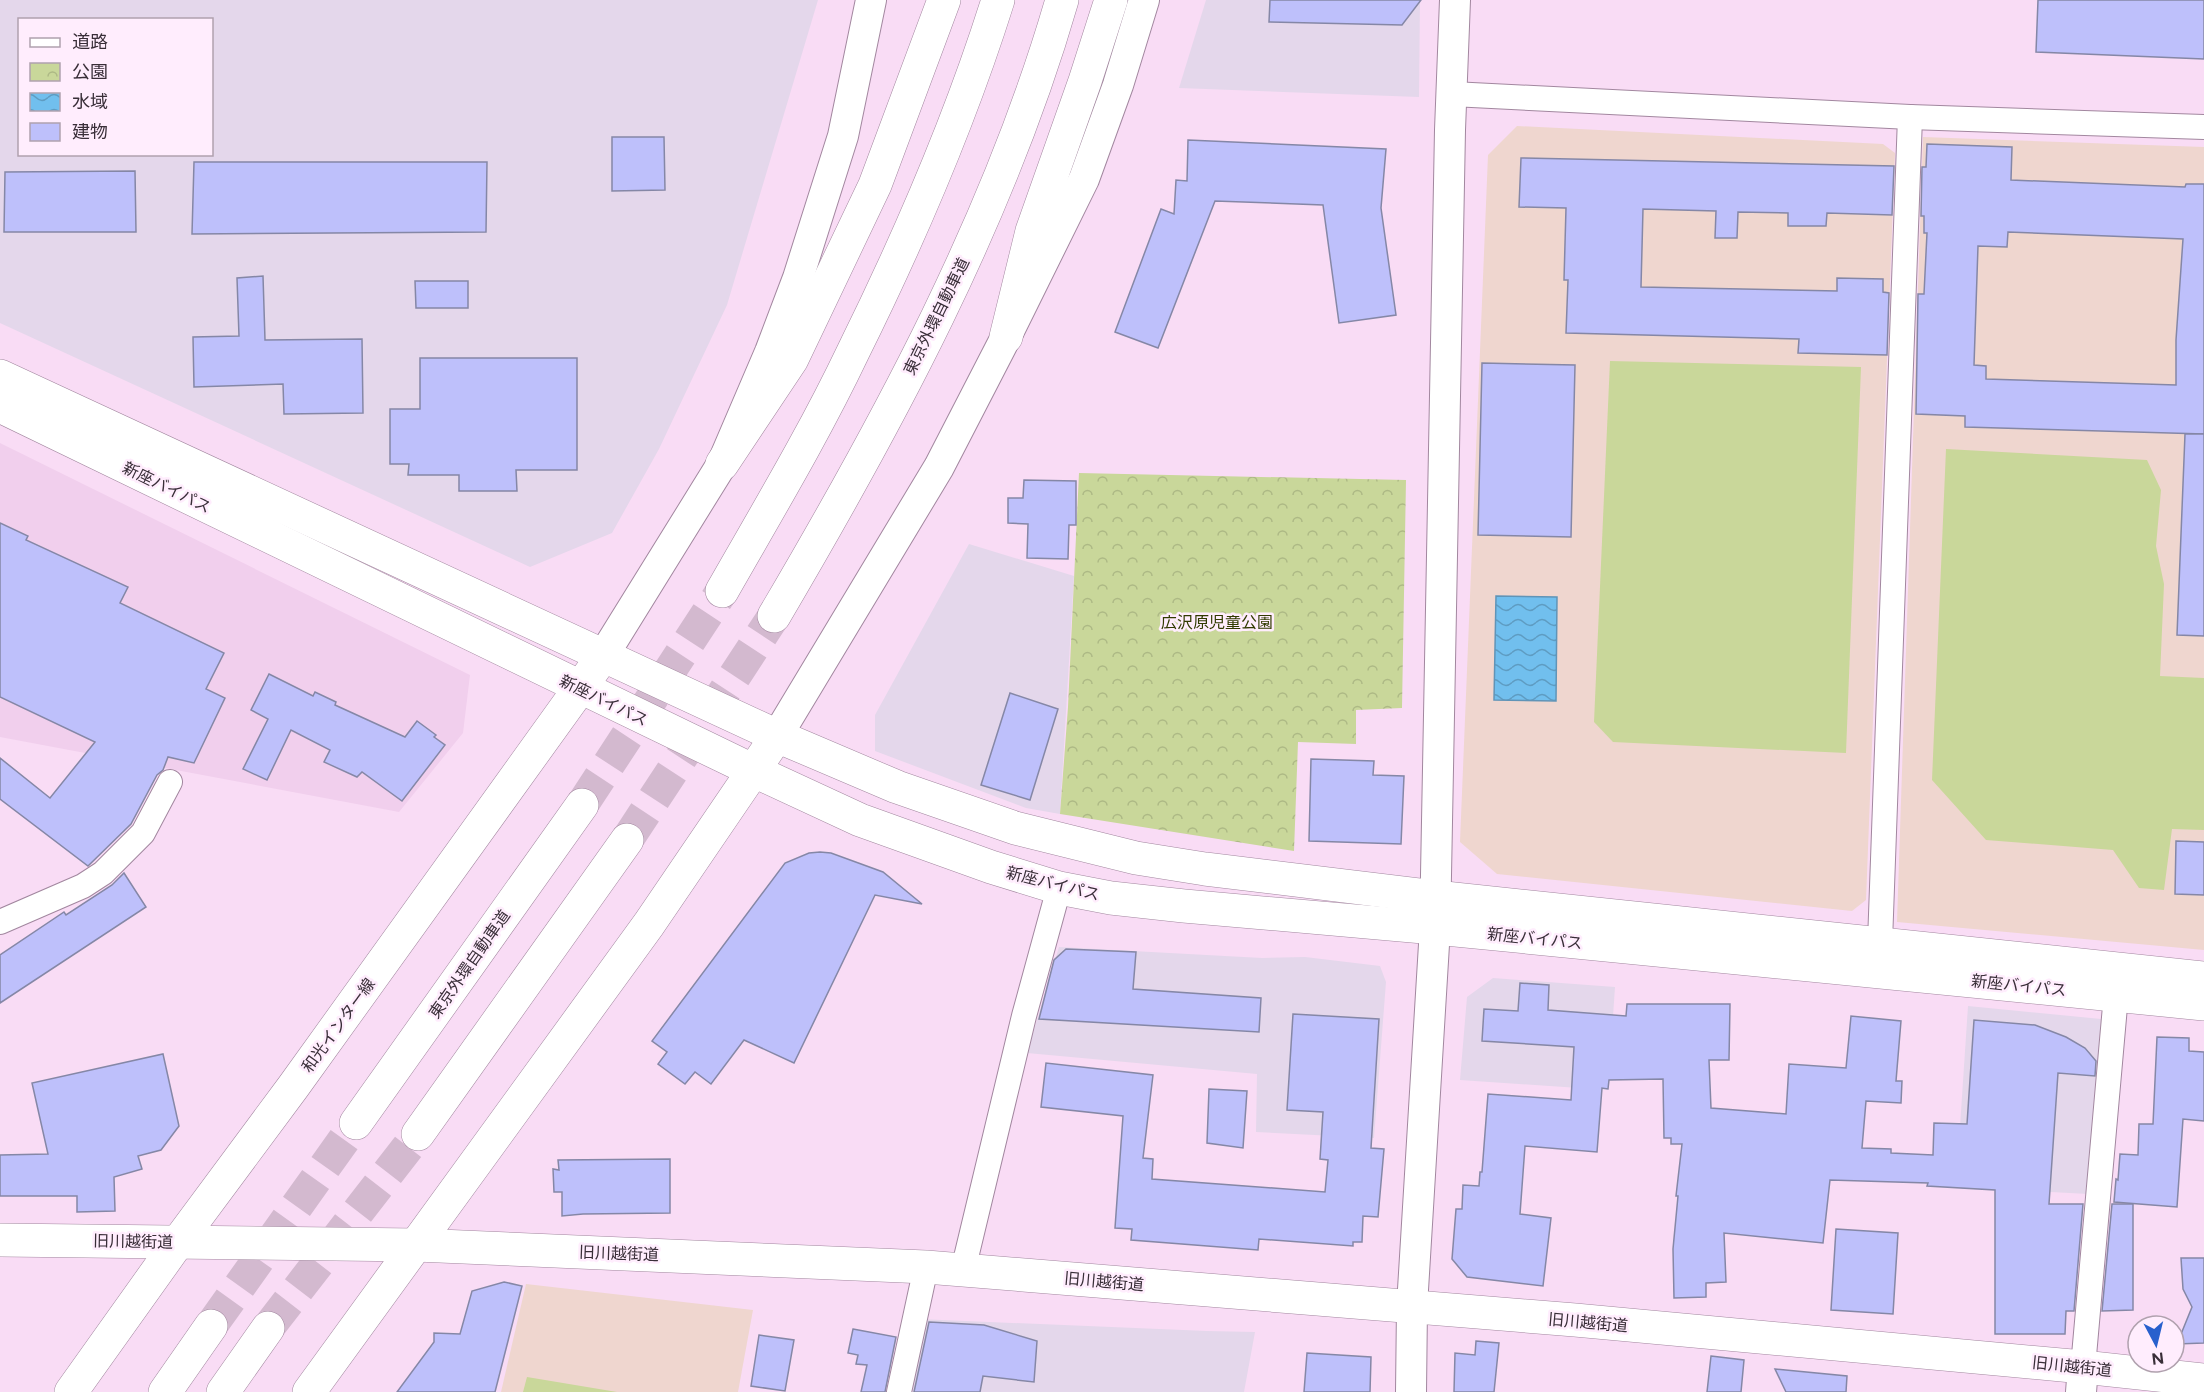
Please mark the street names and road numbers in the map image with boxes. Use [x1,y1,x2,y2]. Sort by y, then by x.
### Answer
street label: 東京外環自動車道 [900,255,973,378]
street label: 新座バイパス [120,458,214,517]
street label: 新座バイパス [557,671,651,730]
street label: 新座バイパス [1004,863,1102,904]
street label: 東京外環自動車道 [425,906,514,1022]
street label: 新座バイパス [1486,924,1584,953]
street label: 新座バイパス [1970,971,2068,1000]
street label: 和光インター線 [298,974,379,1076]
street label: 旧川越街道 [93,1231,173,1252]
street label: 旧川越街道 [579,1243,659,1264]
street label: 旧川越街道 [1063,1269,1145,1294]
street label: 旧川越街道 [1547,1310,1629,1335]
street label: 旧川越街道 [2031,1353,2113,1380]

